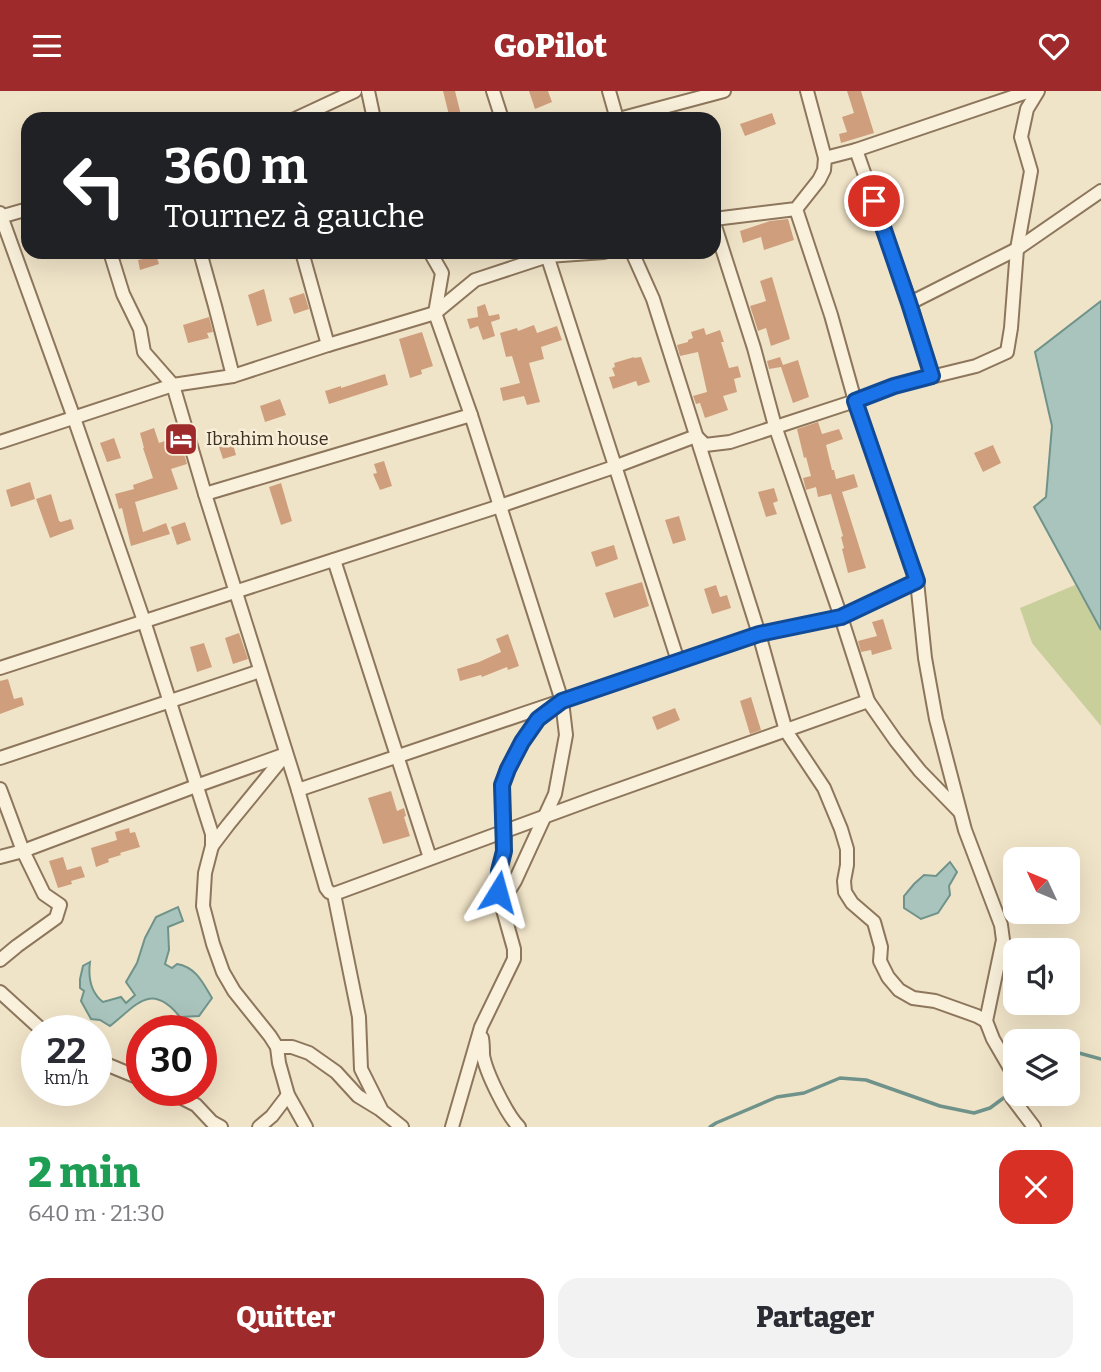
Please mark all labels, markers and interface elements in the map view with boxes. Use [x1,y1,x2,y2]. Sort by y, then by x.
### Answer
icon: menu [28,27,66,65]
text: GoPilot [494,27,607,65]
icon: heart [1035,27,1073,65]
text: 360 m [164,137,308,196]
icon: left [49,140,140,231]
pin [844,171,904,231]
icon: arrive [855,182,893,220]
text: Tournez à gauche [164,197,425,235]
hotel icon: Ibrahim house [162,420,200,458]
place label: Ibrahim house [206,428,328,450]
north arrow [1003,847,1080,924]
map controls [1003,847,1080,1106]
position arrow [461,855,535,929]
button: sound [1003,938,1080,1015]
speed limit sign: 30 [126,1015,217,1106]
button: layers [1003,1029,1080,1106]
text: 22 [47,1030,86,1072]
text: km/h [44,1067,89,1089]
text: 2 min [28,1148,140,1198]
button: close [999,1150,1073,1224]
text: 640 m · 21:30 [28,1199,165,1227]
button: Quitter [28,1278,544,1358]
button: Partager [558,1278,1073,1358]

